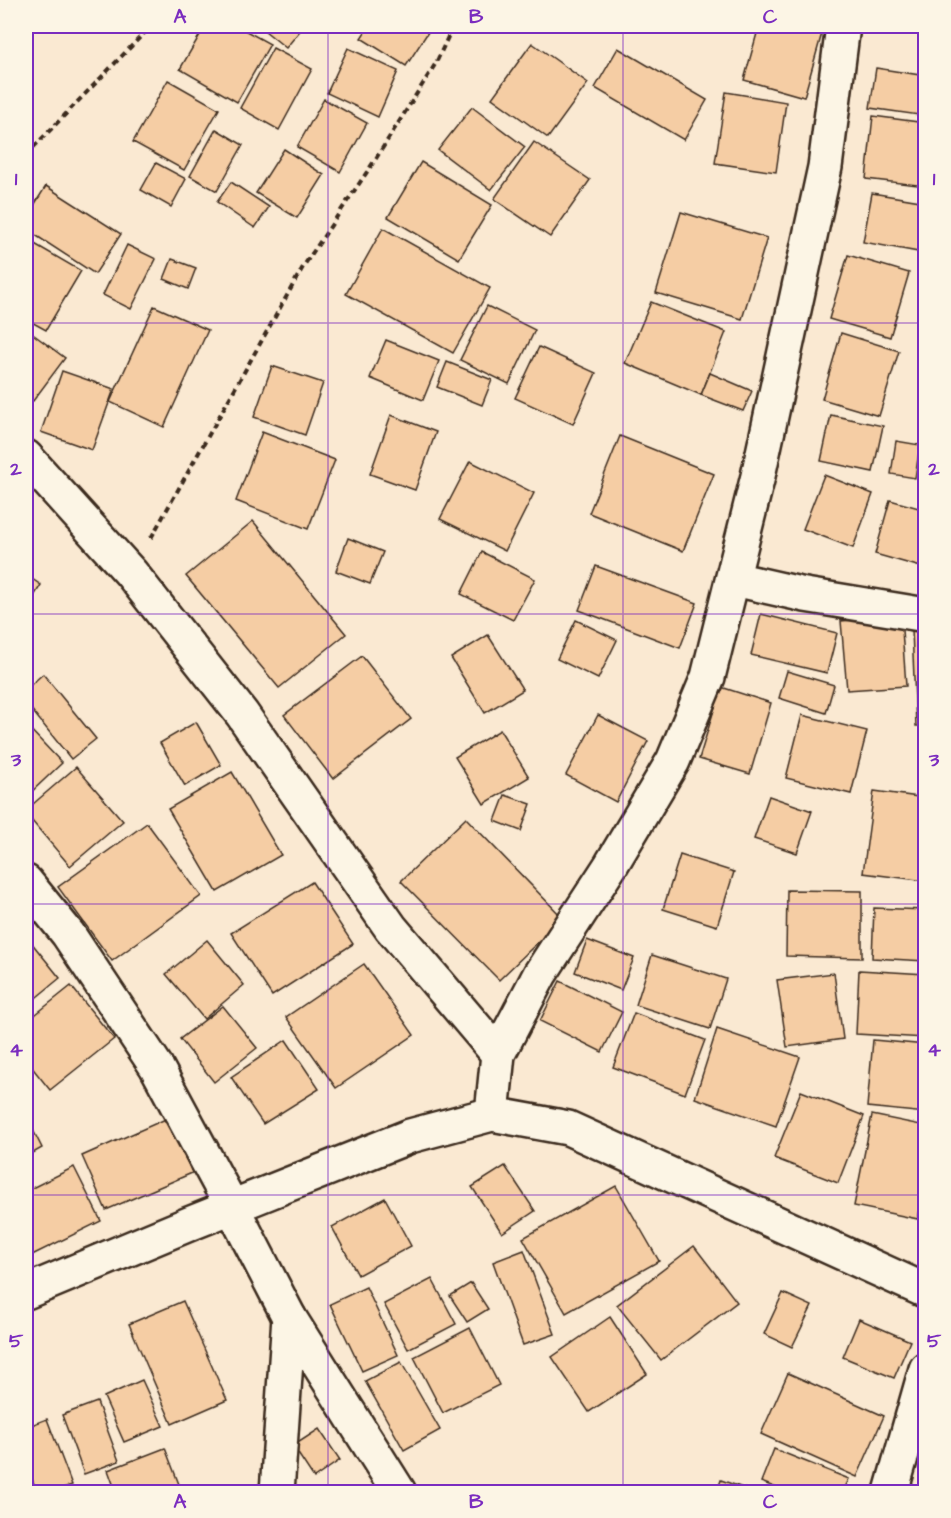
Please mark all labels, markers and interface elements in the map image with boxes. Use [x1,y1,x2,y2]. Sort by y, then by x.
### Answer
text: A [174,3,187,31]
text: B [469,3,484,31]
text: C [763,3,778,31]
text: 1 [15,165,18,193]
text: 1 [933,165,936,193]
text: 2 [9,455,22,483]
text: 2 [927,455,940,483]
text: 3 [10,746,22,774]
text: 3 [928,746,940,774]
text: 4 [9,1036,23,1064]
text: 4 [927,1036,941,1064]
text: 5 [9,1327,24,1355]
text: 5 [927,1327,942,1355]
text: A [174,1488,187,1516]
text: B [469,1488,484,1516]
text: C [763,1488,778,1516]

